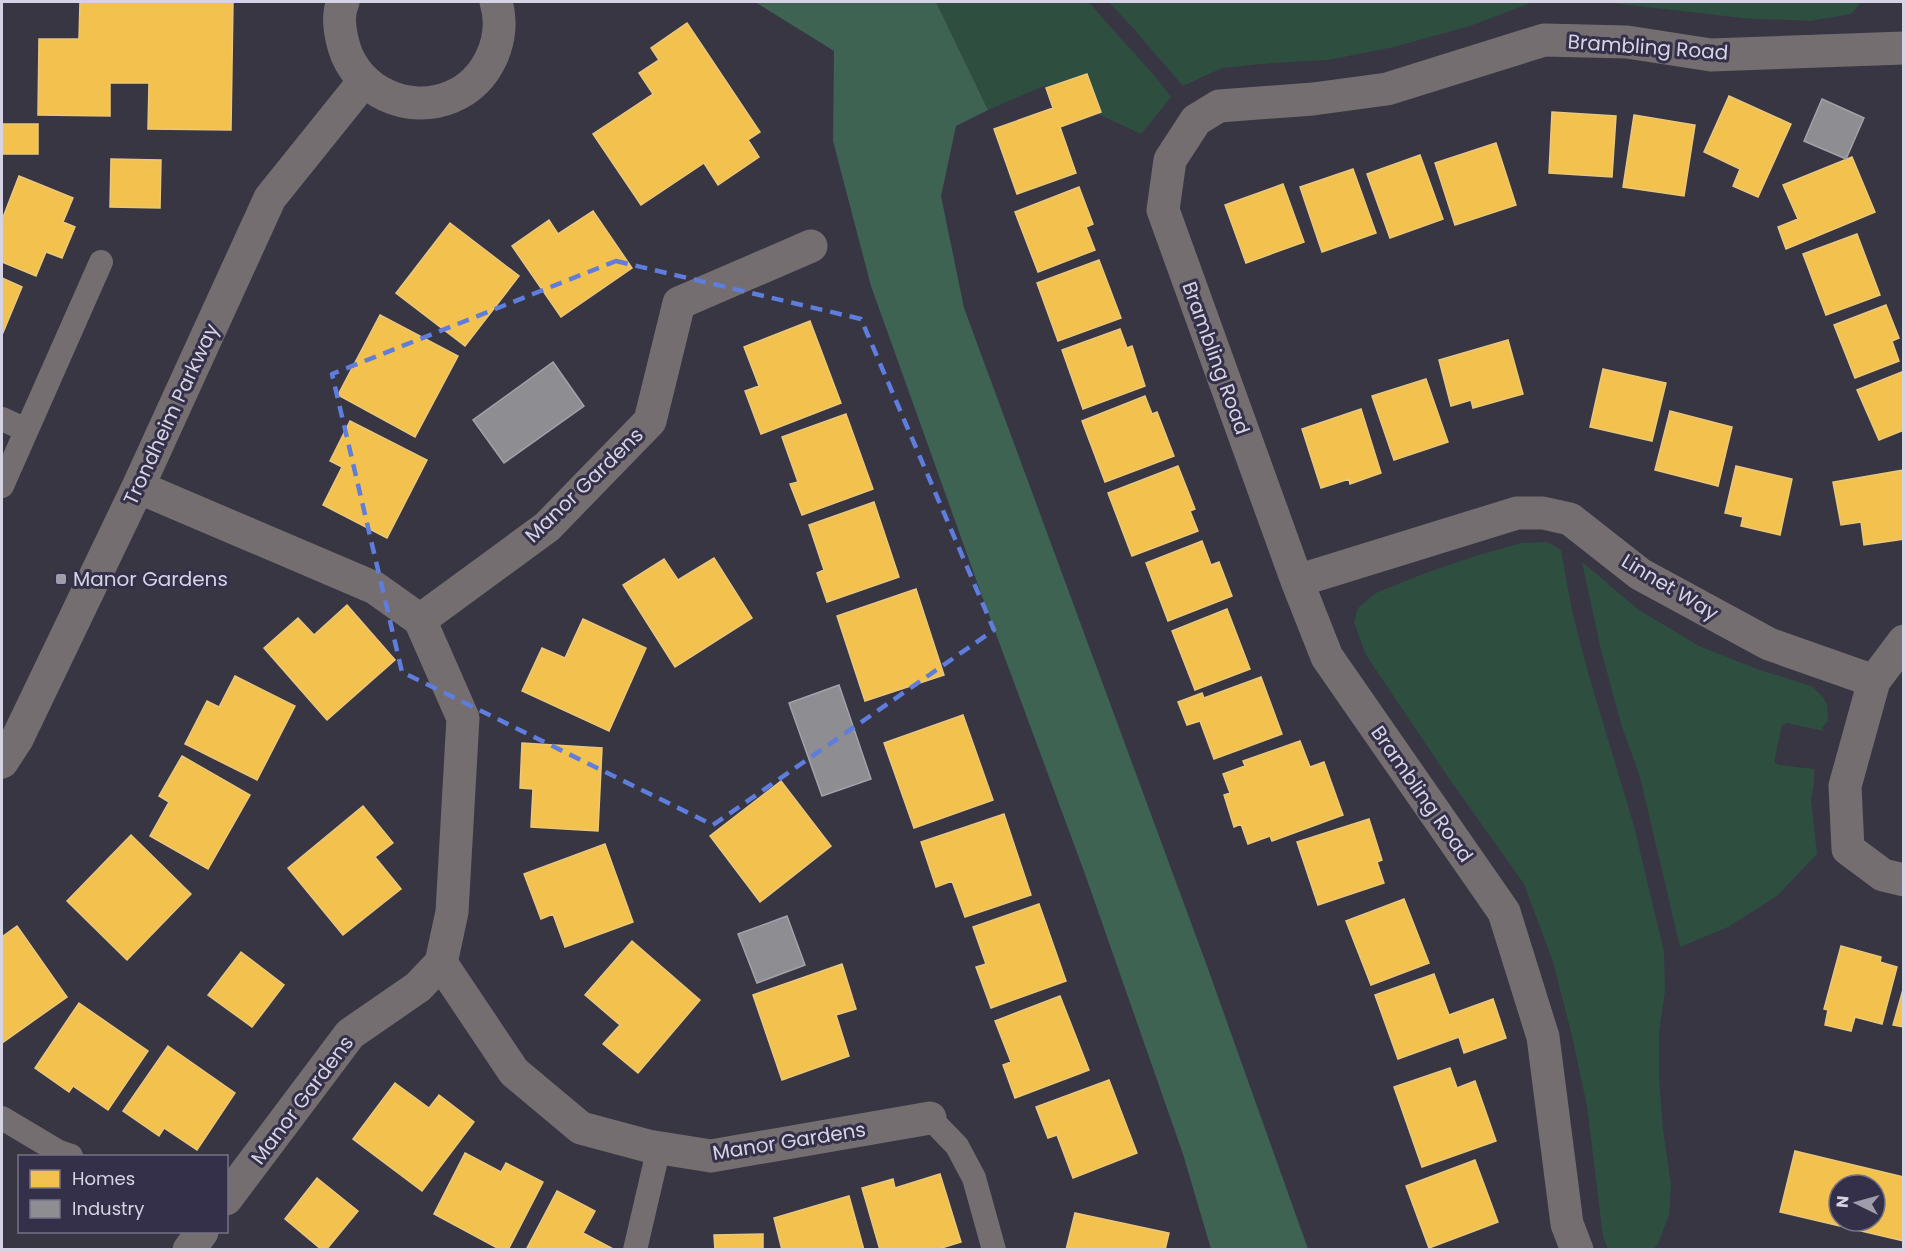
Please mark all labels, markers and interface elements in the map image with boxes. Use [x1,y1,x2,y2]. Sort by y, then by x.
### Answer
street label: Brambling Road [1567,27,1729,67]
street label: Brambling Road [1175,278,1257,438]
street label: Trondheim Parkway [117,319,225,509]
street label: Manor Gardens [519,421,649,549]
street label: Linnet Way [1616,547,1724,627]
place label: Manor Gardens [73,565,228,593]
marker: Manor Gardens [54,572,68,586]
street label: Brambling Road [1364,720,1480,868]
street label: Manor Gardens [244,1030,360,1170]
street label: Manor Gardens [710,1115,868,1167]
legend [18,1155,228,1233]
text: Homes [72,1166,135,1191]
north arrow [1827,1173,1887,1233]
text: N [1831,1195,1855,1209]
text: Industry [72,1196,144,1221]

